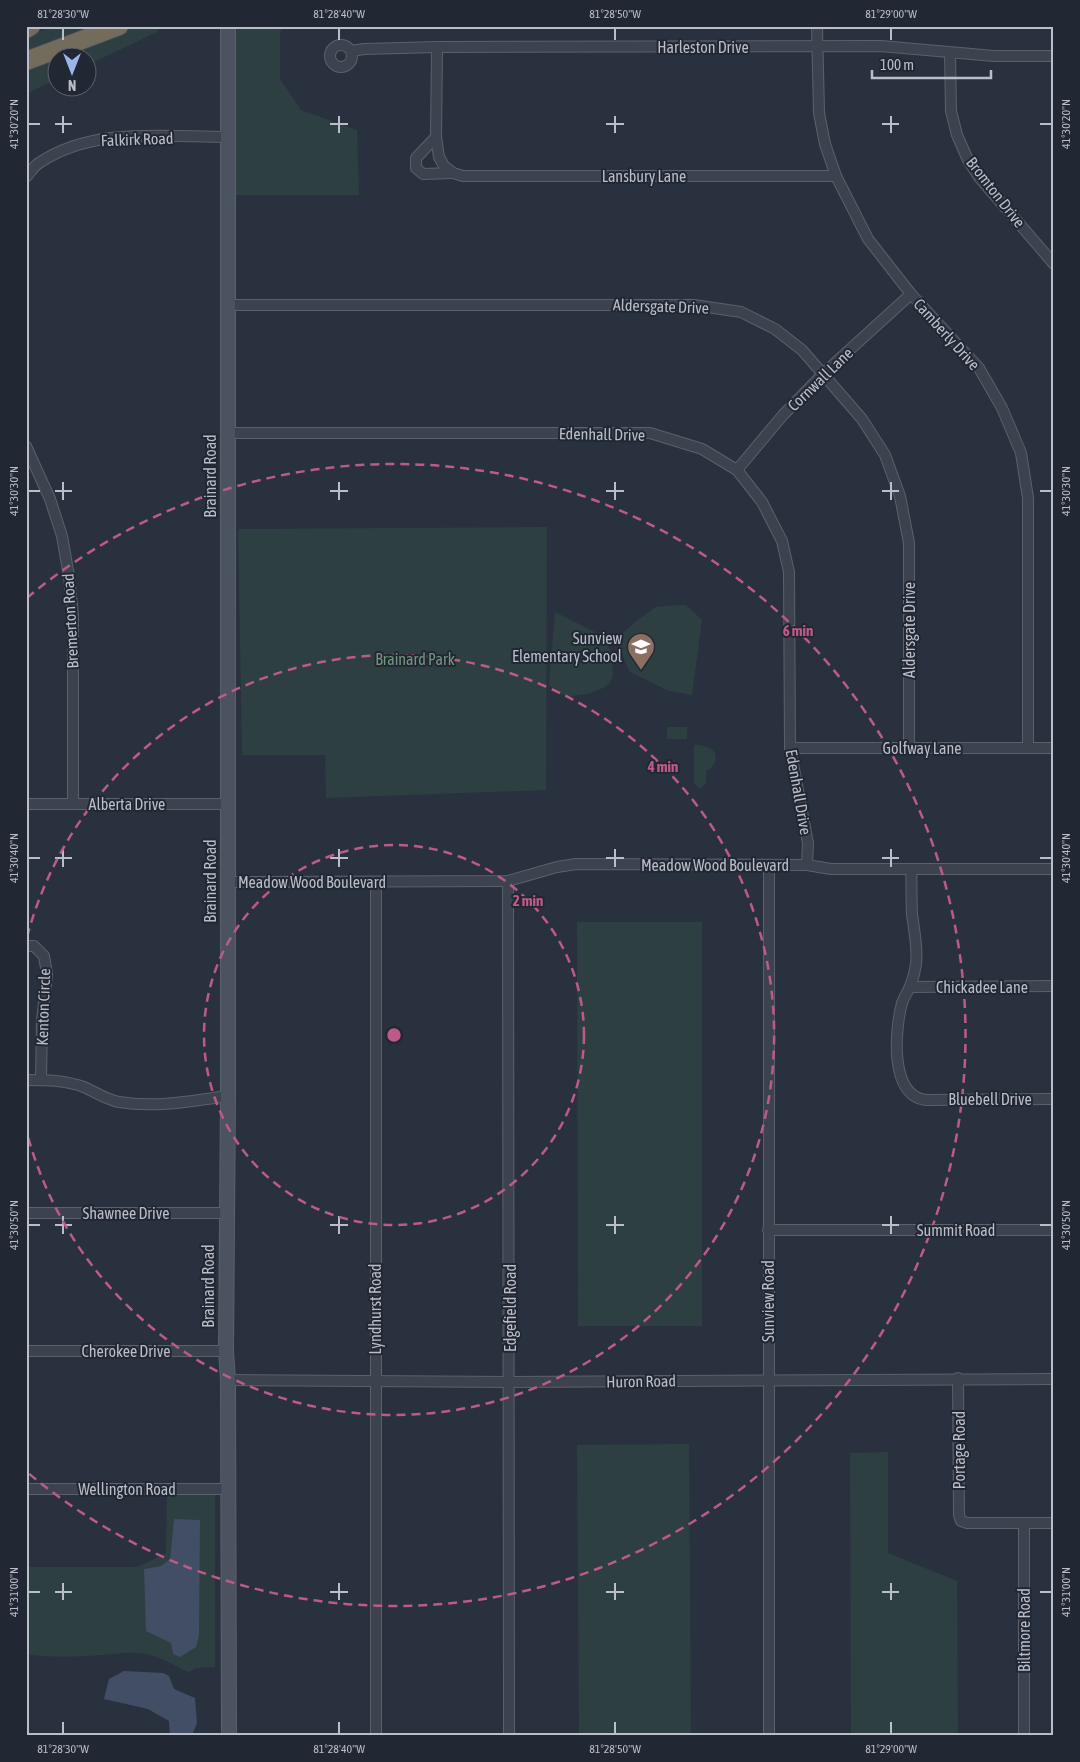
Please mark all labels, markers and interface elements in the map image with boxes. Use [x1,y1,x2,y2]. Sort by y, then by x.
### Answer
text: 81°28'30"W [37,7,89,21]
text: 81°28'40"W [313,7,365,21]
text: 81°28'50"W [589,7,641,21]
text: 81°29'00"W [865,7,917,21]
street label: Harleston Drive [657,38,749,56]
north arrow [48,48,98,98]
scale bar [872,48,991,80]
text: 100 m [880,56,914,73]
text: N [68,77,76,93]
text: 41°30'20"N [7,99,21,149]
text: 41°30'20"N [1059,99,1073,149]
street label: Falkirk Road [100,129,174,149]
street label: Bromton Drive [963,153,1029,231]
street label: Lansbury Lane [602,167,686,186]
street label: Aldersgate Drive [613,295,709,318]
street label: Camberly Drive [910,295,984,374]
street label: Cornwall Lane [784,344,856,414]
street label: Edenhall Drive [559,424,645,444]
street label: Brainard Road [201,434,219,518]
text: 41°30'30"N [7,466,21,516]
text: 41°30'30"N [1059,466,1073,516]
street label: Bremerton Road [59,573,81,669]
street label: Aldersgate Drive [900,582,919,678]
text: 6 min [783,622,813,639]
place label: Sunview Elementary School [512,629,623,666]
school or university icon: Sunview Elementary School [626,632,656,671]
park label: Brainard Park [375,650,455,668]
street label: Golfway Lane [883,739,961,758]
street label: Edenhall Drive [783,748,815,836]
text: 4 min [647,758,678,775]
street label: Alberta Drive [89,795,165,813]
text: 41°30'40"N [7,833,21,883]
text: 41°30'40"N [1059,833,1073,883]
street label: Brainard Road [201,839,219,923]
street label: Meadow Wood Boulevard [641,856,789,874]
street label: Meadow Wood Boulevard [238,873,386,891]
text: 2 min [513,892,543,909]
street label: Kenton Circle [33,968,53,1046]
street label: Chickadee Lane [936,978,1028,996]
centre of rings [385,1026,403,1044]
street label: Bluebell Drive [948,1090,1032,1108]
text: 41°30'50"N [7,1200,21,1250]
text: 41°30'50"N [1059,1200,1073,1250]
street label: Shawnee Drive [83,1204,169,1222]
street label: Summit Road [917,1221,995,1239]
street label: Brainard Road [199,1244,217,1328]
street label: Sunview Road [759,1260,777,1342]
street label: Lyndhurst Road [366,1264,385,1354]
street label: Edgefield Road [501,1264,520,1352]
street label: Cherokee Drive [82,1342,170,1360]
street label: Huron Road [606,1371,676,1391]
street label: Portage Road [950,1411,969,1489]
street label: Wellington Road [78,1480,176,1499]
text: 41°31'00"N [7,1567,21,1617]
text: 41°31'00"N [1059,1567,1073,1617]
street label: Biltmore Road [1015,1588,1033,1672]
text: 81°28'30"W [37,1742,89,1756]
text: 81°28'40"W [313,1742,365,1756]
text: 81°28'50"W [589,1742,641,1756]
text: 81°29'00"W [865,1742,917,1756]

